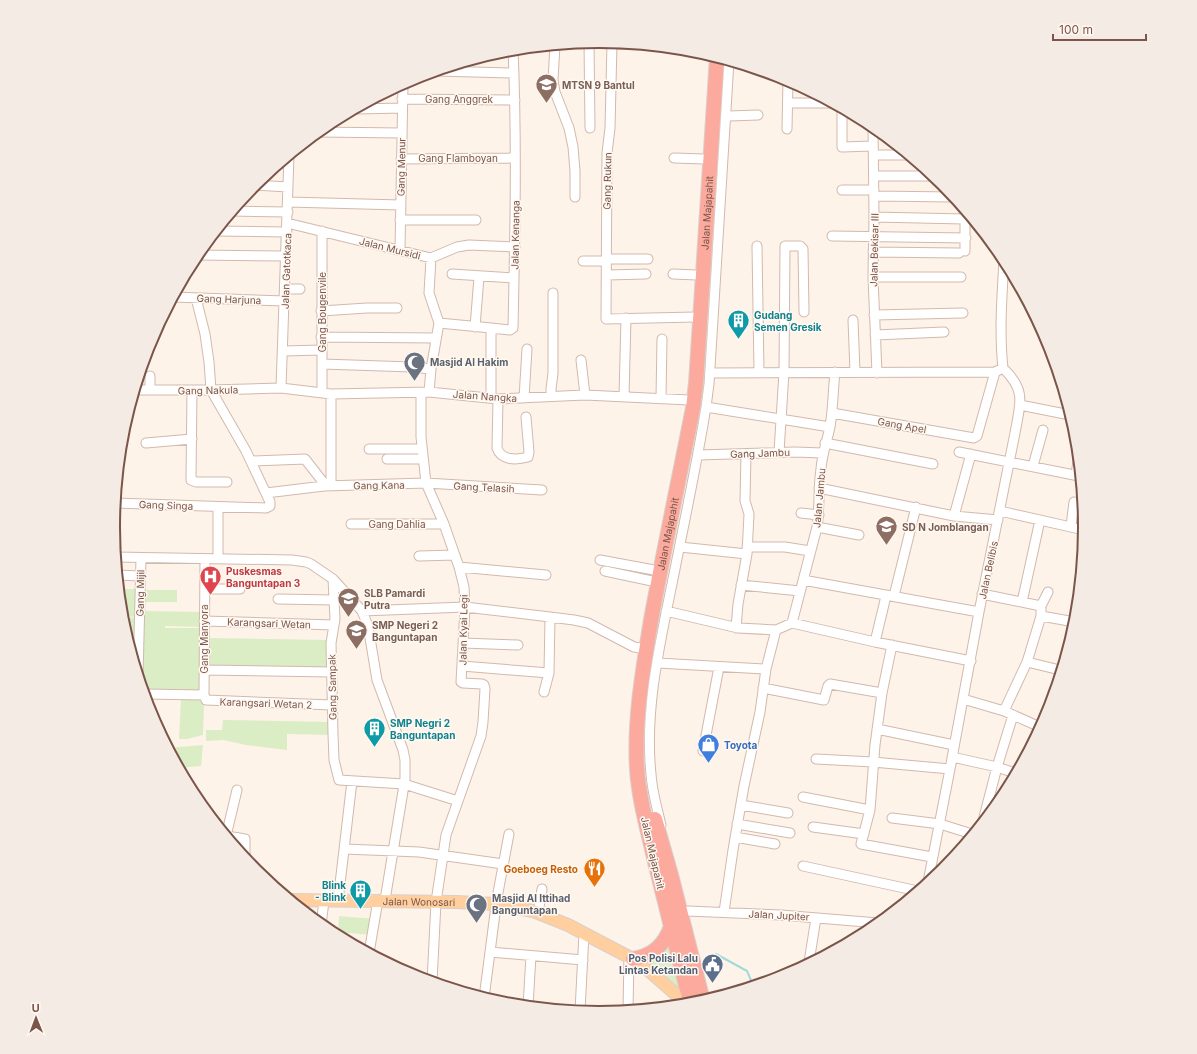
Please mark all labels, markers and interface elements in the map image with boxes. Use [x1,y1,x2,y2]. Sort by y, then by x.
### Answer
scale bar [1053,16,1146,42]
text: 100 m [1059,22,1093,37]
school or university icon: MTSN 9 Bantul [533,72,559,105]
place label: MTSN 9 Bantul [562,79,635,91]
street label: Gang Anggrek [425,93,493,105]
street label: Gang Menur [394,137,408,196]
street label: Gang Flamboyan [418,152,498,164]
street label: Gang Rukun [600,152,614,210]
street label: Jalan Majapahit [699,175,715,250]
street label: Jalan Kenanga [508,200,522,270]
street label: Jalan Bekisar III [867,213,881,287]
street label: Jalan Gatotkaca [279,233,293,309]
street label: Jalan Mursidi [358,235,422,261]
street label: Gang Bougenvile [316,272,328,352]
street label: Gang Harjuna [196,292,262,306]
building icon: Gudang Semen Gresik [725,308,751,341]
place label: Gudang Semen Gresik [754,309,822,333]
mosque icon: Masjid Al Hakim [402,349,428,382]
place label: Masjid Al Hakim [430,356,508,368]
street label: Gang Nakula [178,383,238,397]
street label: Jalan Nangka [452,388,518,404]
street label: Gang Apel [877,415,927,435]
street label: Gang Jambu [730,446,790,460]
street label: Jalan Jambu [810,467,828,529]
street label: Gang Kana [353,479,405,491]
street label: Gang Telasih [453,479,515,495]
street label: Jalan Majapahit [655,496,681,571]
street label: Gang Singa [139,498,193,512]
school or university icon: SD N Jomblangan [873,514,899,547]
street label: Gang Dahlia [368,518,426,530]
place label: SD N Jomblangan [902,521,989,534]
street label: Jalan Belibis [976,540,1000,600]
hospital icon: Puskesmas Banguntapan 3 [197,564,223,597]
place label: Puskesmas Banguntapan 3 [226,565,300,590]
street label: Gang Mijil [134,570,146,616]
school or university icon: SLB Pamardi Putra [335,586,361,619]
place label: SLB Pamardi Putra [364,587,425,611]
street label: Jalan Kyai Legi [456,594,470,666]
street label: Gang Manyora [198,604,210,674]
street label: Karangsari Wetan [227,616,311,630]
school or university icon: SMP Negeri 2 Banguntapan [343,618,369,651]
place label: SMP Negeri 2 Banguntapan [372,619,438,644]
street label: Gang Sampak [325,653,339,720]
street label: Karangsari Wetan 2 [219,695,313,711]
building icon: SMP Negri 2 Banguntapan [362,716,388,749]
place label: SMP Negri 2 Banguntapan [390,717,455,742]
shop icon: Toyota [696,732,722,765]
place label: Toyota [724,739,758,752]
street label: Jalan Majapahit [639,815,667,891]
restaurant icon: Goeboeg Resto [581,856,607,889]
place label: Goeboeg Resto [504,863,578,876]
building icon: Blink - Blink [348,878,374,911]
place label: Blink - Blink [315,879,346,903]
mosque icon: Masjid Al Ittihad Banguntapan [464,891,490,924]
place label: Masjid Al Ittihad Banguntapan [492,892,570,917]
street label: Jalan Wonosari [383,895,455,908]
street label: Jalan Jupiter [748,907,810,923]
public building icon: Pos Polisi Lalu Lintas Ketandan [700,951,726,984]
place label: Pos Polisi Lalu Lintas Ketandan [619,952,698,976]
north arrow [16,998,56,1038]
text: U [32,1001,40,1015]

